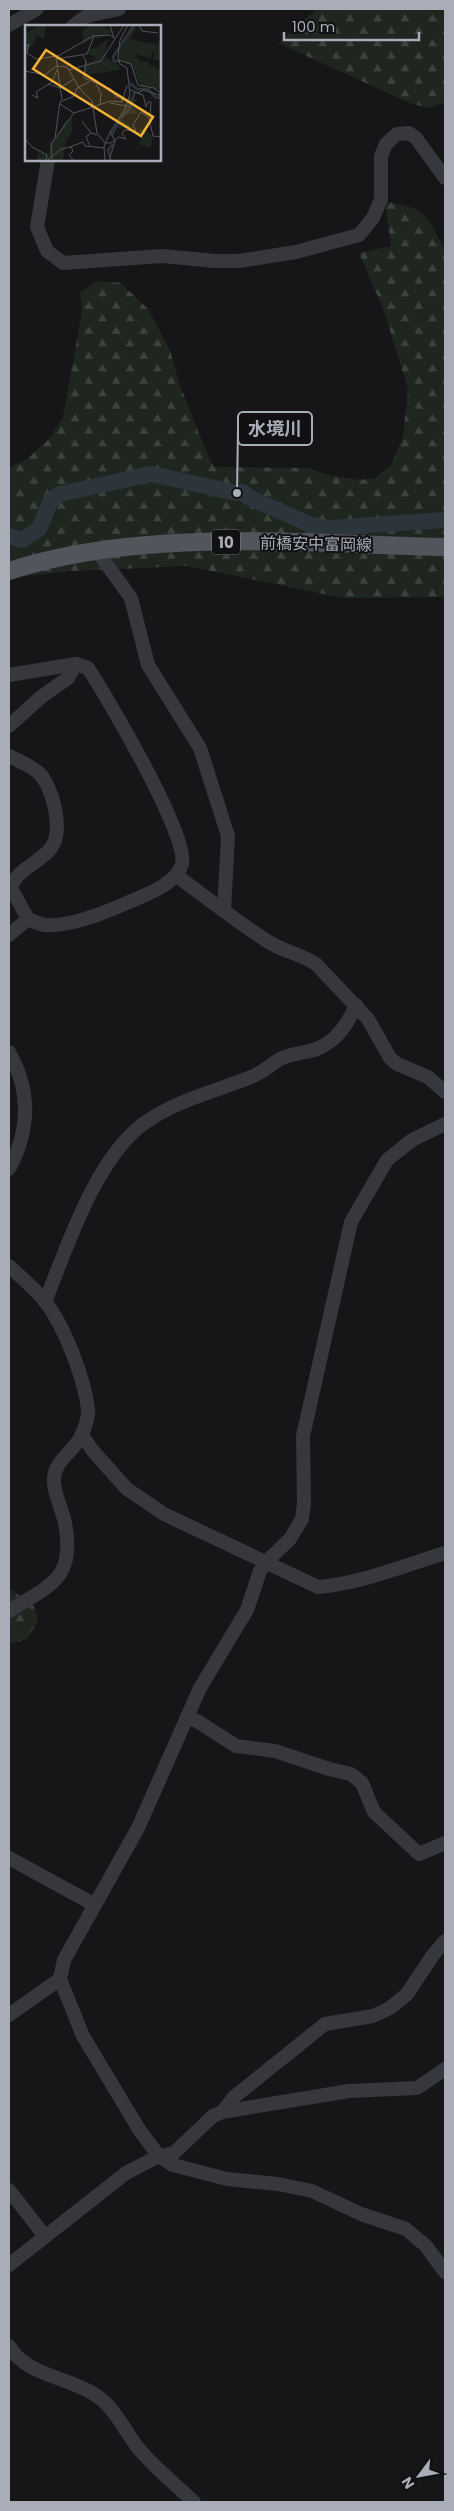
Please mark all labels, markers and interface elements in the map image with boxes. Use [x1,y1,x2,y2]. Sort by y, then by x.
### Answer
scale bar [284,10,419,42]
text: 100 m [292,16,335,37]
inset map [25,25,161,161]
callout: 水境川 [238,412,312,445]
text: 水境川 [248,416,302,441]
road number: 10 [212,530,240,554]
street label: 前橋安中富岡線 [260,532,372,556]
north arrow [394,2451,444,2501]
text: N [397,2473,419,2493]

